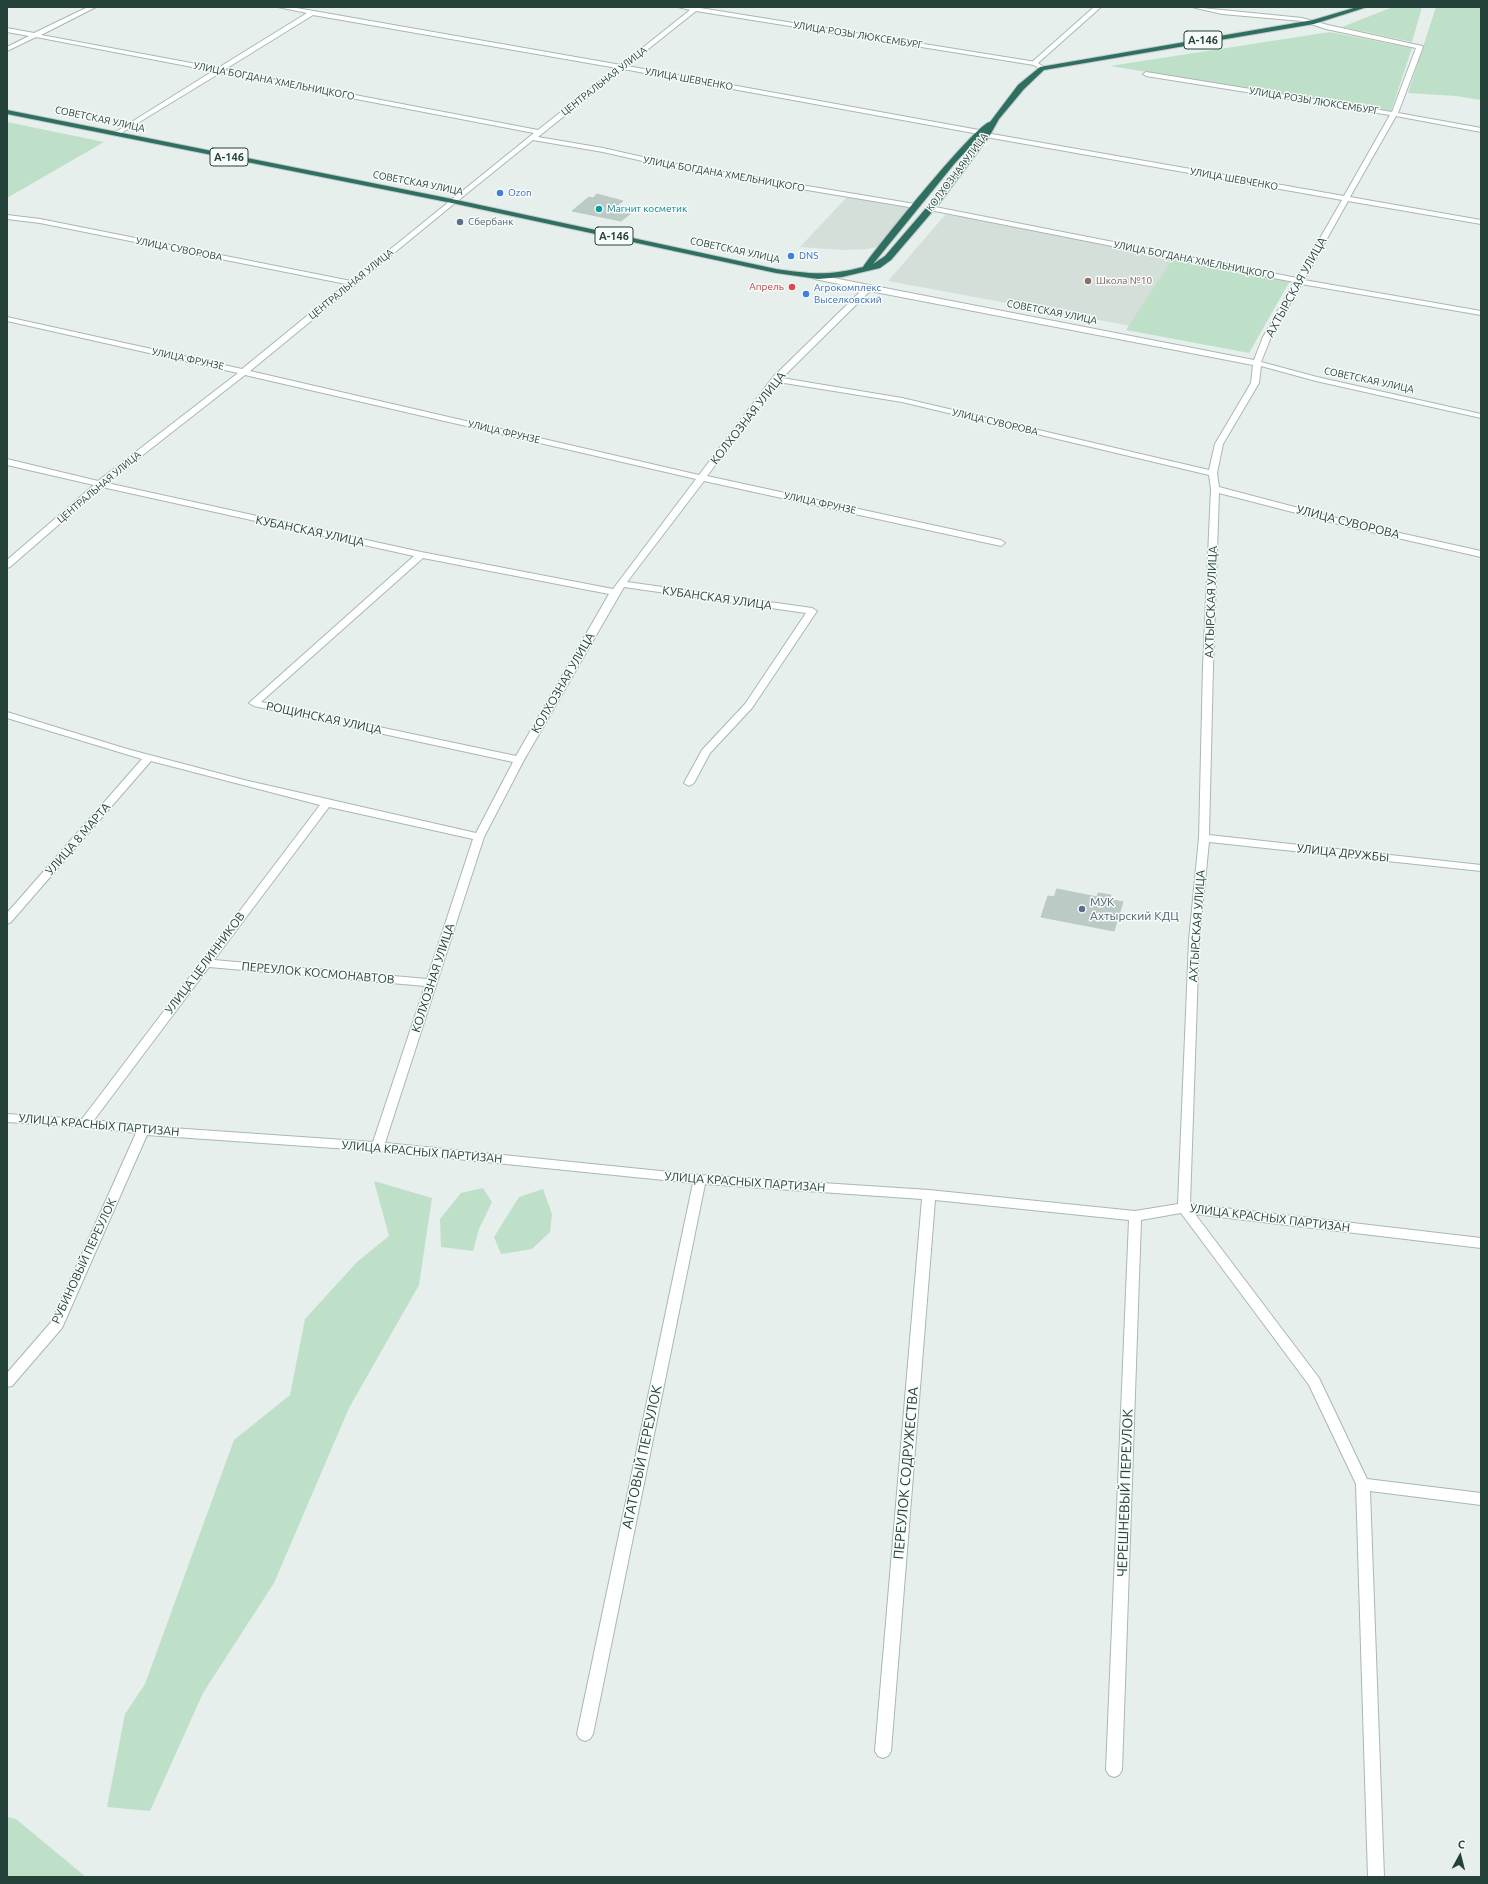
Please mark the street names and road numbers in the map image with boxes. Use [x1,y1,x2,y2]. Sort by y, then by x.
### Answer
street label: УЛИЦА РОЗЫ ЛЮКСЕМБУРГ [792,19,924,51]
road number: А-146 [1184,31,1222,49]
street label: ЦЕНТРАЛЬНАЯ УЛИЦА [559,44,649,118]
street label: УЛИЦА БОГДАНА ХМЕЛЬНИЦКОГО [192,59,356,103]
street label: УЛИЦА ШЕВЧЕНКО [644,65,734,93]
street label: УЛИЦА РОЗЫ ЛЮКСЕМБУРГ [1248,85,1380,117]
street label: СОВЕТСКАЯ УЛИЦА [54,104,146,134]
street label: КОЛХОЗНАЯ УЛИЦА [924,131,990,213]
road number: А-146 [210,148,248,166]
street label: УЛИЦА БОГДАНА ХМЕЛЬНИЦКОГО [642,154,806,194]
street label: УЛИЦА ШЕВЧЕНКО [1189,165,1279,193]
street label: СОВЕТСКАЯ УЛИЦА [372,168,464,198]
road number: А-146 [595,227,633,245]
street label: АХТЫРСКАЯ УЛИЦА [1262,234,1330,340]
street label: УЛИЦА СУВОРОВА [135,235,223,263]
street label: СОВЕТСКАЯ УЛИЦА [689,235,781,265]
street label: УЛИЦА БОГДАНА ХМЕЛЬНИЦКОГО [1112,238,1276,282]
street label: ЦЕНТРАЛЬНАЯ УЛИЦА [306,246,396,322]
street label: СОВЕТСКАЯ УЛИЦА [1006,297,1098,327]
street label: УЛИЦА ФРУНЗЕ [151,345,225,373]
street label: СОВЕТСКАЯ УЛИЦА [1323,365,1415,395]
street label: КОЛХОЗНАЯ УЛИЦА [707,369,789,467]
street label: УЛИЦА СУВОРОВА [951,406,1039,438]
street label: УЛИЦА ФРУНЗЕ [467,418,541,446]
street label: ЦЕНТРАЛЬНАЯ УЛИЦА [55,448,143,526]
street label: УЛИЦА ФРУНЗЕ [783,489,857,517]
street label: УЛИЦА СУВОРОВА [1295,502,1401,542]
street label: КУБАНСКАЯ УЛИЦА [254,512,366,550]
street label: АХТЫРСКАЯ УЛИЦА [1202,546,1220,658]
street label: КУБАНСКАЯ УЛИЦА [661,583,773,613]
street label: КОЛХОЗНАЯ УЛИЦА [528,630,598,736]
street label: РОЩИНСКАЯ УЛИЦА [265,699,383,737]
street label: УЛИЦА 8 МАРТА [43,800,113,878]
street label: УЛИЦА ДРУЖБЫ [1296,841,1390,865]
street label: АХТЫРСКАЯ УЛИЦА [1186,870,1208,982]
street label: УЛИЦА ЦЕЛИННИКОВ [162,909,248,1017]
street label: КОЛХОЗНАЯ УЛИЦА [409,922,457,1034]
street label: ПЕРЕУЛОК КОСМОНАВТОВ [241,959,395,987]
street label: УЛИЦА КРАСНЫХ ПАРТИЗАН [18,1111,180,1139]
street label: УЛИЦА КРАСНЫХ ПАРТИЗАН [341,1138,503,1166]
street label: УЛИЦА КРАСНЫХ ПАРТИЗАН [664,1169,826,1195]
street label: РУБИНОВЫЙ ПЕРЕУЛОК [49,1196,119,1326]
street label: УЛИЦА КРАСНЫХ ПАРТИЗАН [1189,1201,1351,1235]
street label: АГАТОВЫЙ ПЕРЕУЛОК [619,1384,665,1530]
street label: ПЕРЕУЛОК СОДРУЖЕСТВА [890,1386,922,1560]
street label: ЧЕРЕШНЕВЫЙ ПЕРЕУЛОК [1114,1409,1136,1577]

